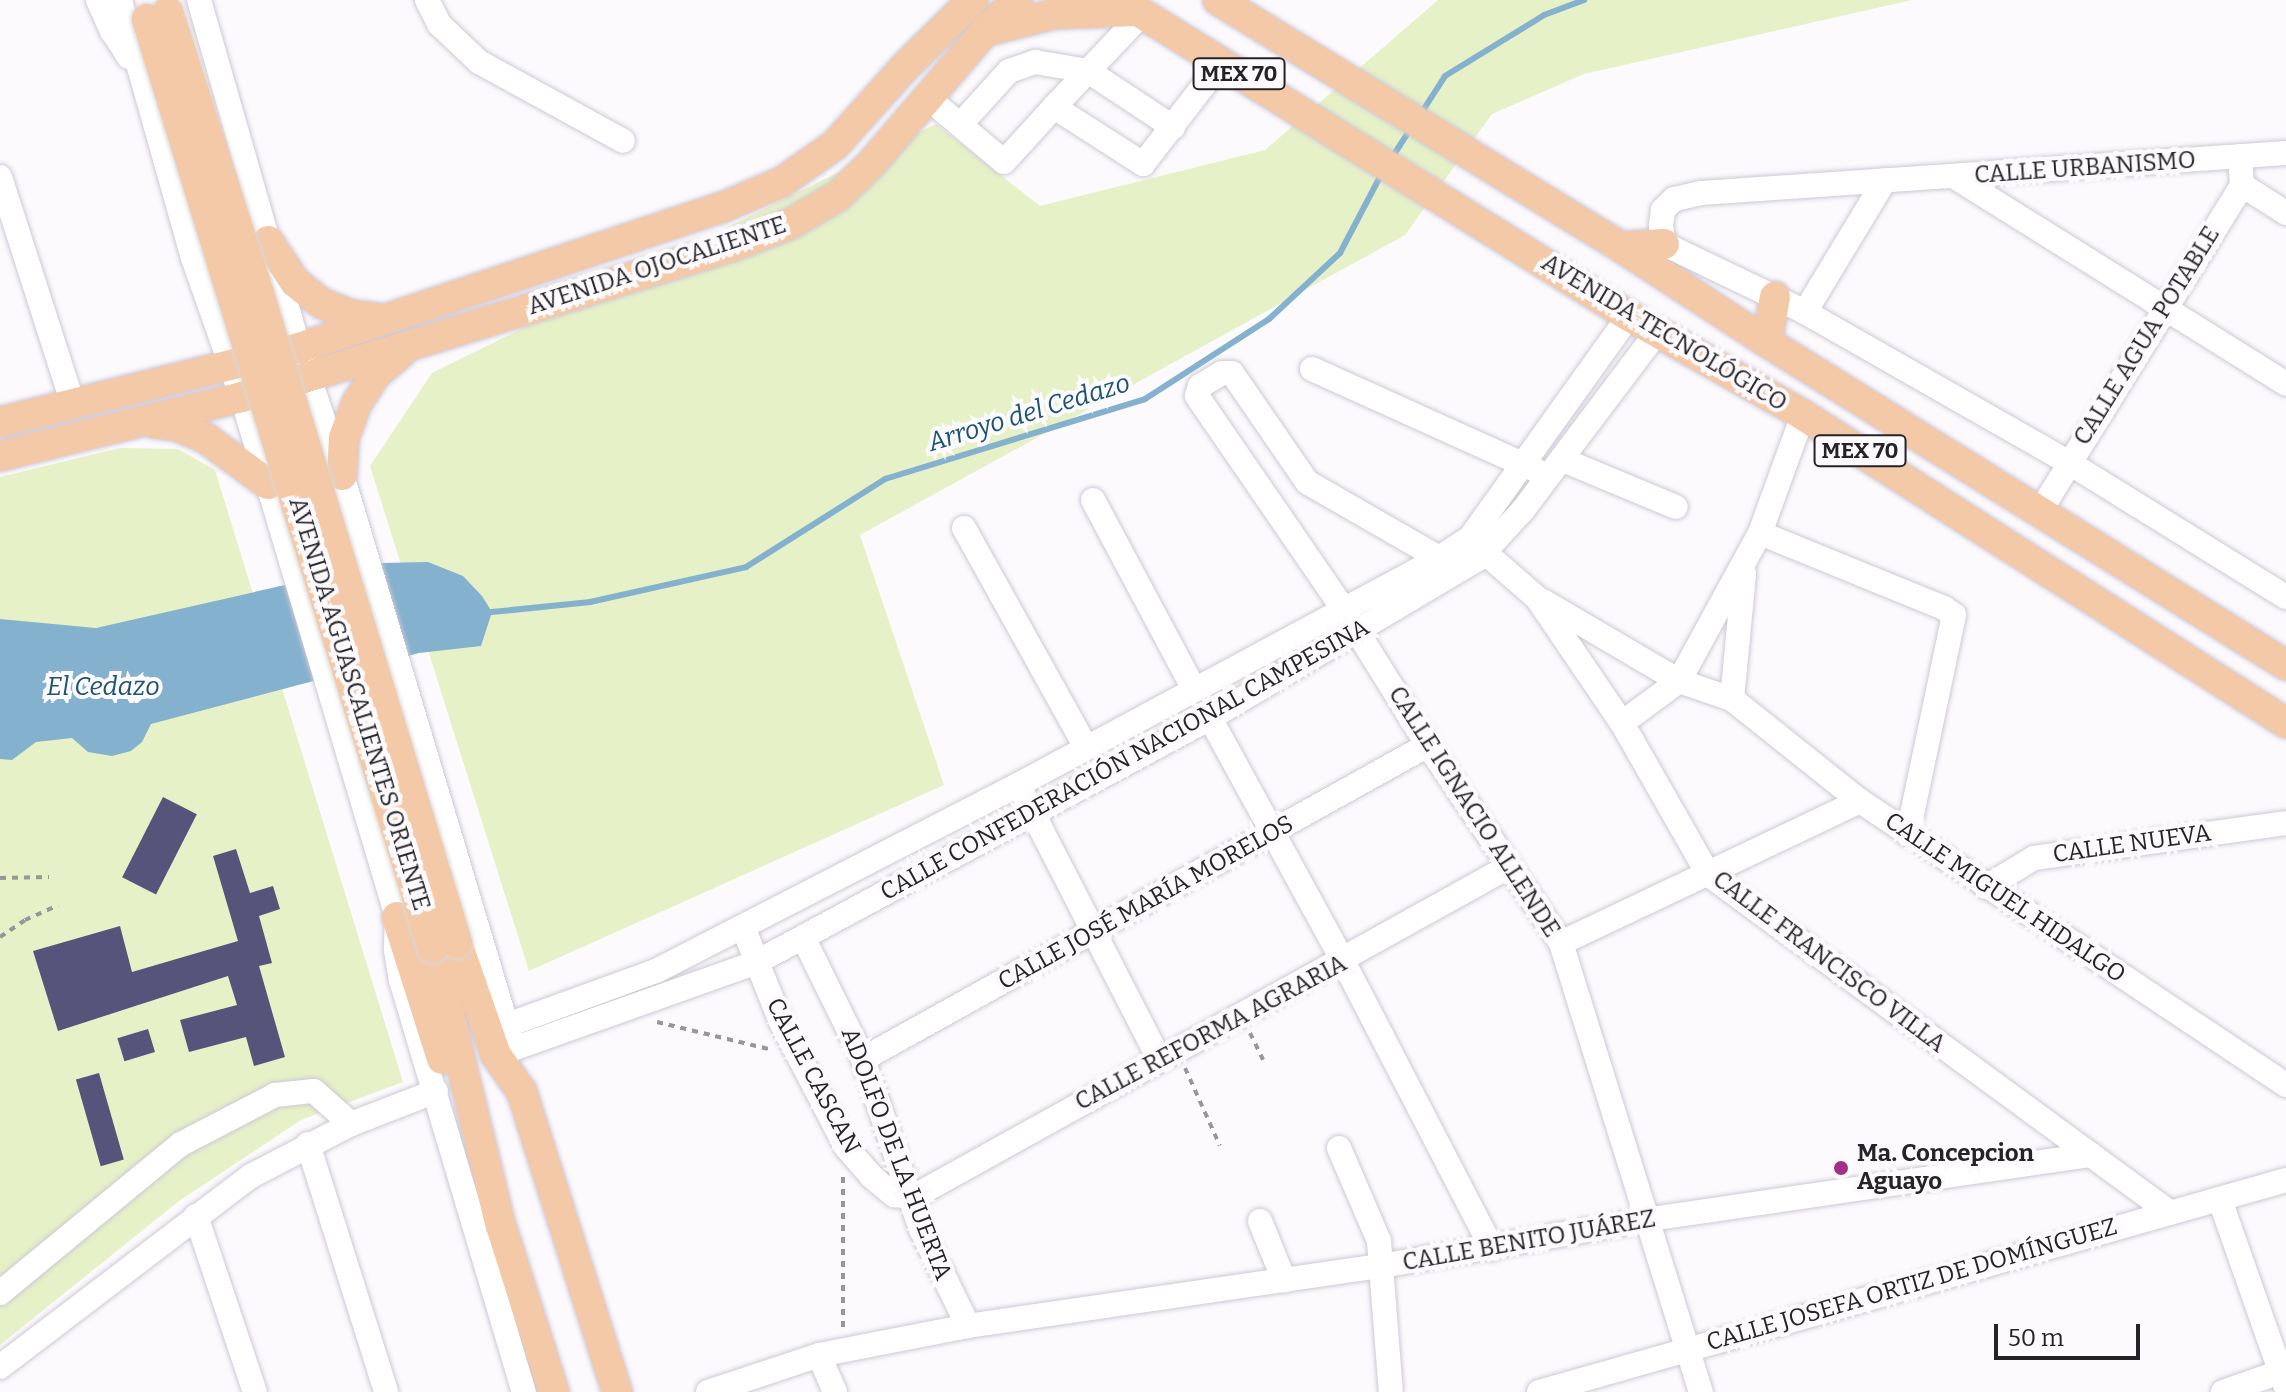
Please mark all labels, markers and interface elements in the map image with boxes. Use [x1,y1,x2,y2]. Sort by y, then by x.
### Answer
road number: MEX 70 [1191,56,1287,92]
street label: CALLE URBANISMO [1973,146,2197,190]
street label: AVENIDA OJOCALIENTE [524,211,790,321]
street label: CALLE AGUA POTABLE [2068,221,2226,451]
street label: AVENIDA TECNOLÓGICO [1536,248,1792,418]
water label: Arroyo del Cedazo [924,367,1134,459]
road number: MEX 70 [1812,433,1908,469]
street label: AVENIDA AGUASCALIENTES ORIENTE [282,494,436,914]
street label: CALLE CONFEDERACIÓN NACIONAL CAMPESINA [876,613,1374,907]
water label: El Cedazo [46,671,160,703]
street label: CALLE IGNACIO ALLENDE [1382,681,1566,943]
street label: CALLE MIGUEL HIDALGO [1879,807,2131,989]
street label: CALLE JOSÉ MARÍA MORELOS [993,810,1299,996]
street label: CALLE NUEVA [2051,819,2213,869]
street label: CALLE FRANCISCO VILLA [1707,865,1951,1059]
street label: CALLE REFORMA AGRARIA [1070,949,1352,1117]
street label: CALLE CASCAN [760,993,866,1159]
street label: ADOLFO DE LA HUERTA [835,1024,957,1284]
place label: Ma. Concepcion Aguayo [1857,1140,2034,1196]
marker: Ma. Concepcion Aguayo [1832,1159,1850,1177]
street label: CALLE BENITO JUÁREZ [1400,1205,1658,1277]
street label: CALLE JOSEFA ORTIZ DE DOMÍNGUEZ [1703,1212,2121,1358]
scale bar [1998,1308,2144,1358]
text: 50 m [2008,1324,2064,1352]

